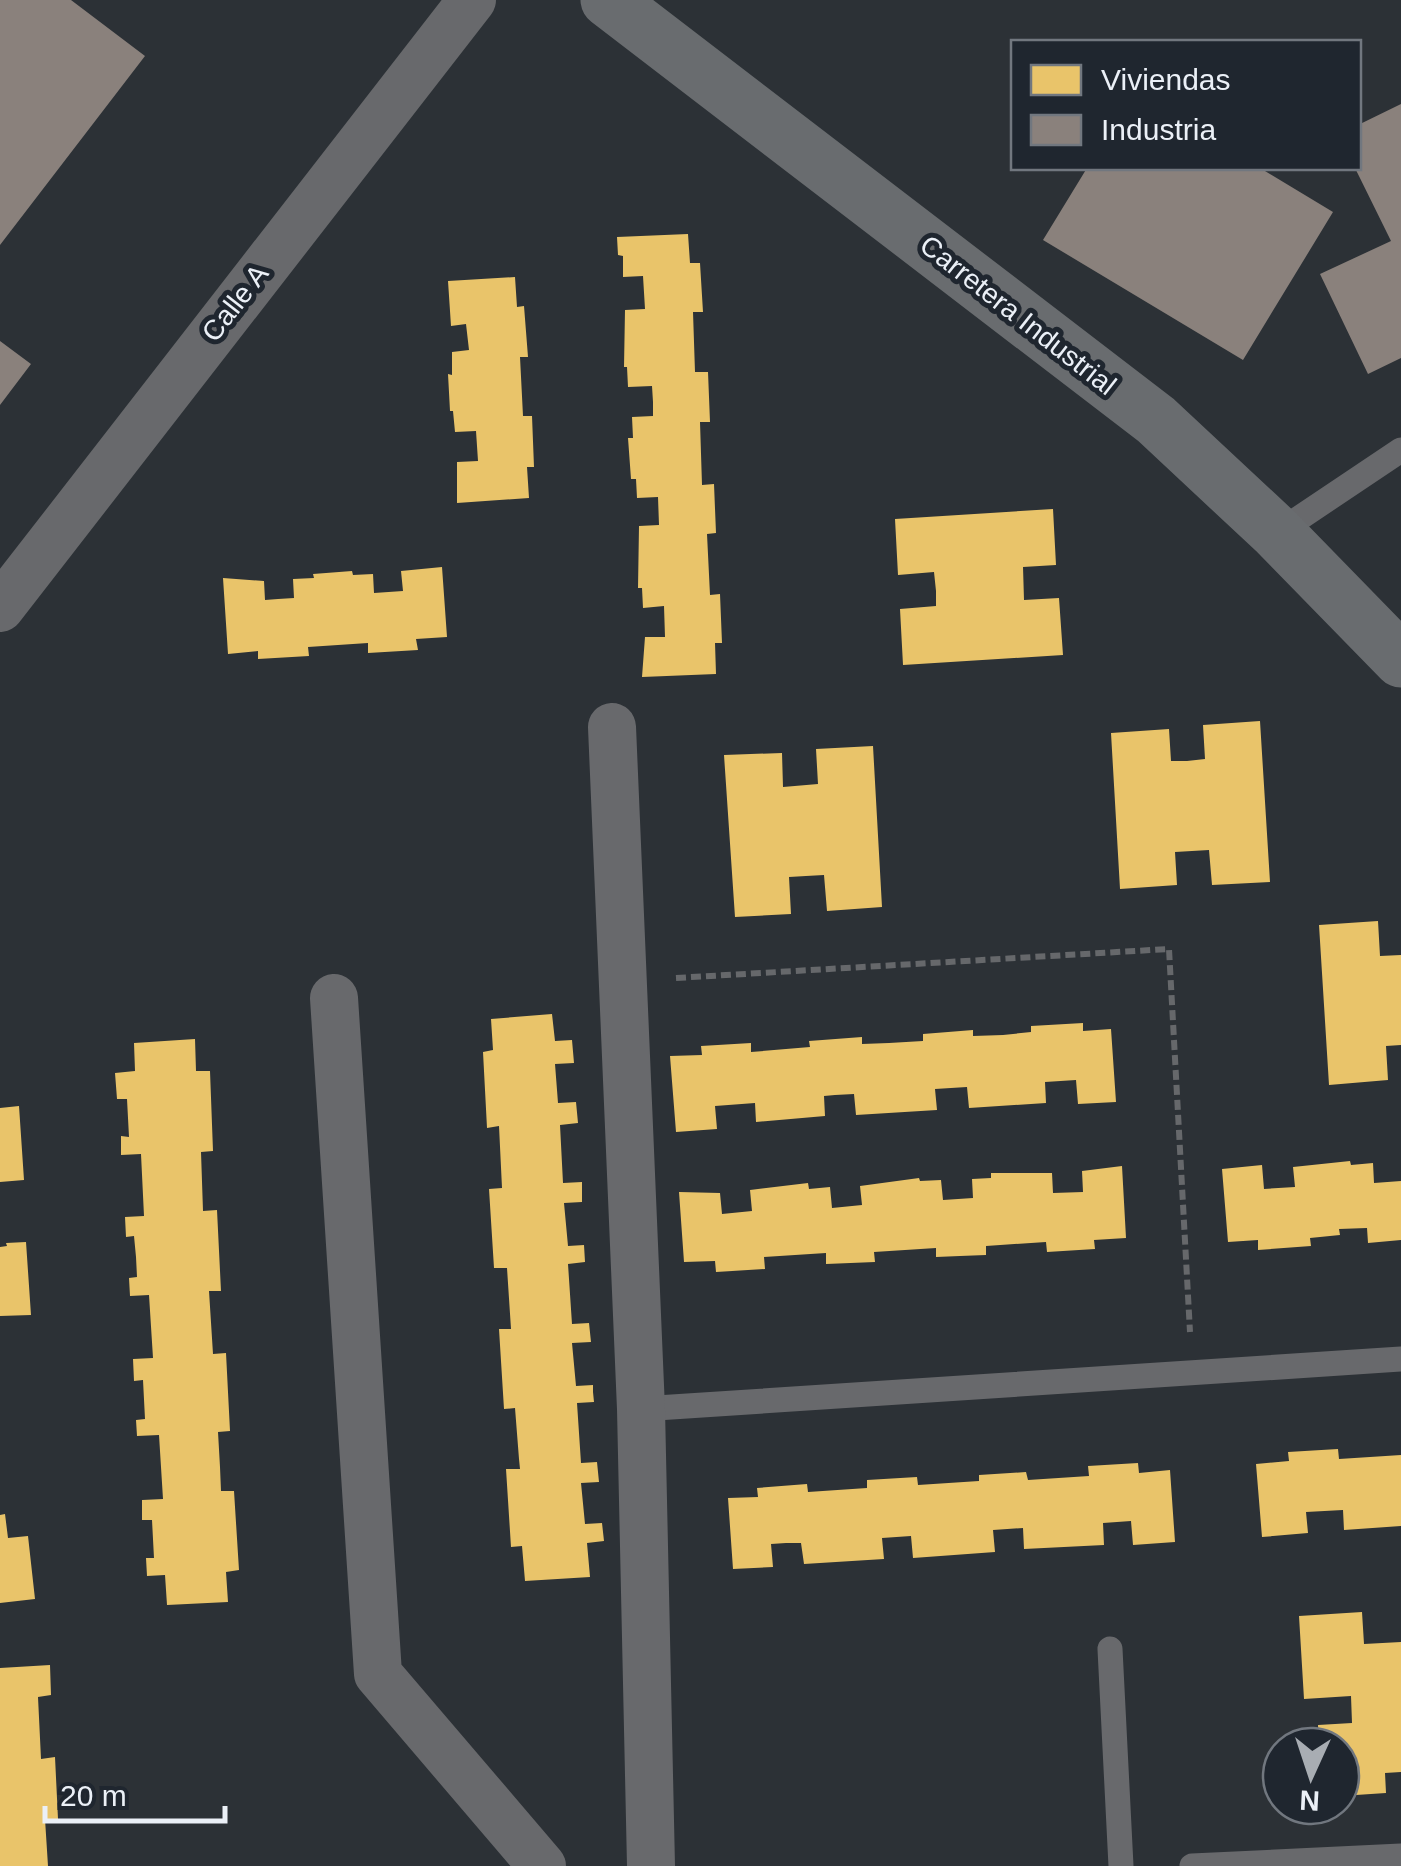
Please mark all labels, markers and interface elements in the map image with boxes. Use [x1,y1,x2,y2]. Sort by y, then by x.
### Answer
legend [1011,40,1361,170]
text: Viviendas [1101,63,1231,96]
text: Industria [1101,113,1216,146]
street label: Carretera Industrial [914,229,1122,401]
street label: Calle A [195,258,275,347]
north arrow [1261,1726,1361,1826]
scale bar [45,1761,225,1823]
text: 20 m [60,1779,127,1812]
text: N [1299,1784,1321,1816]

